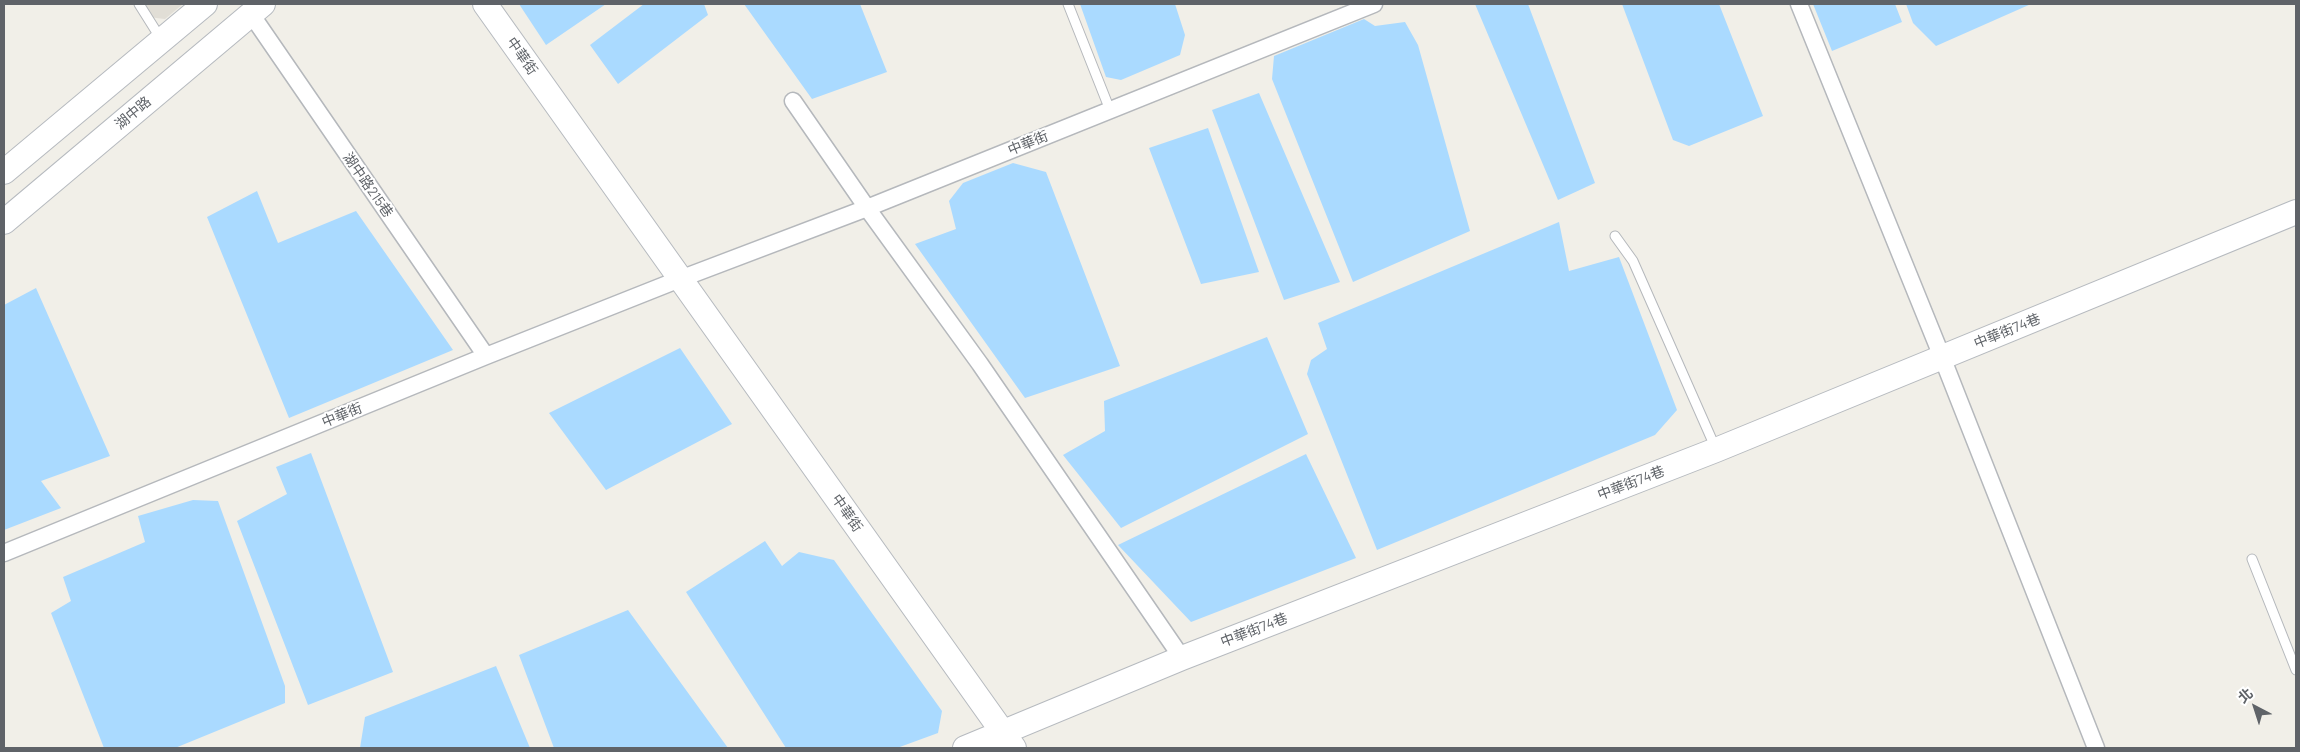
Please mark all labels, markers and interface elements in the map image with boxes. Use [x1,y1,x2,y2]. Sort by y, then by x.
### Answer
street label: 中華街 [503,34,541,78]
street label: 湖中路 [112,93,154,133]
street label: 中華街 [1005,127,1051,159]
street label: 湖中路215巷 [339,149,397,221]
street label: 中華街74巷 [1971,310,2043,352]
street label: 中華街 [319,399,365,431]
street label: 中華街74巷 [1595,463,1667,503]
street label: 中華街 [828,491,866,535]
street label: 中華街74巷 [1218,610,1290,650]
north arrow [2230,682,2280,732]
text: 北 [2234,684,2256,706]

